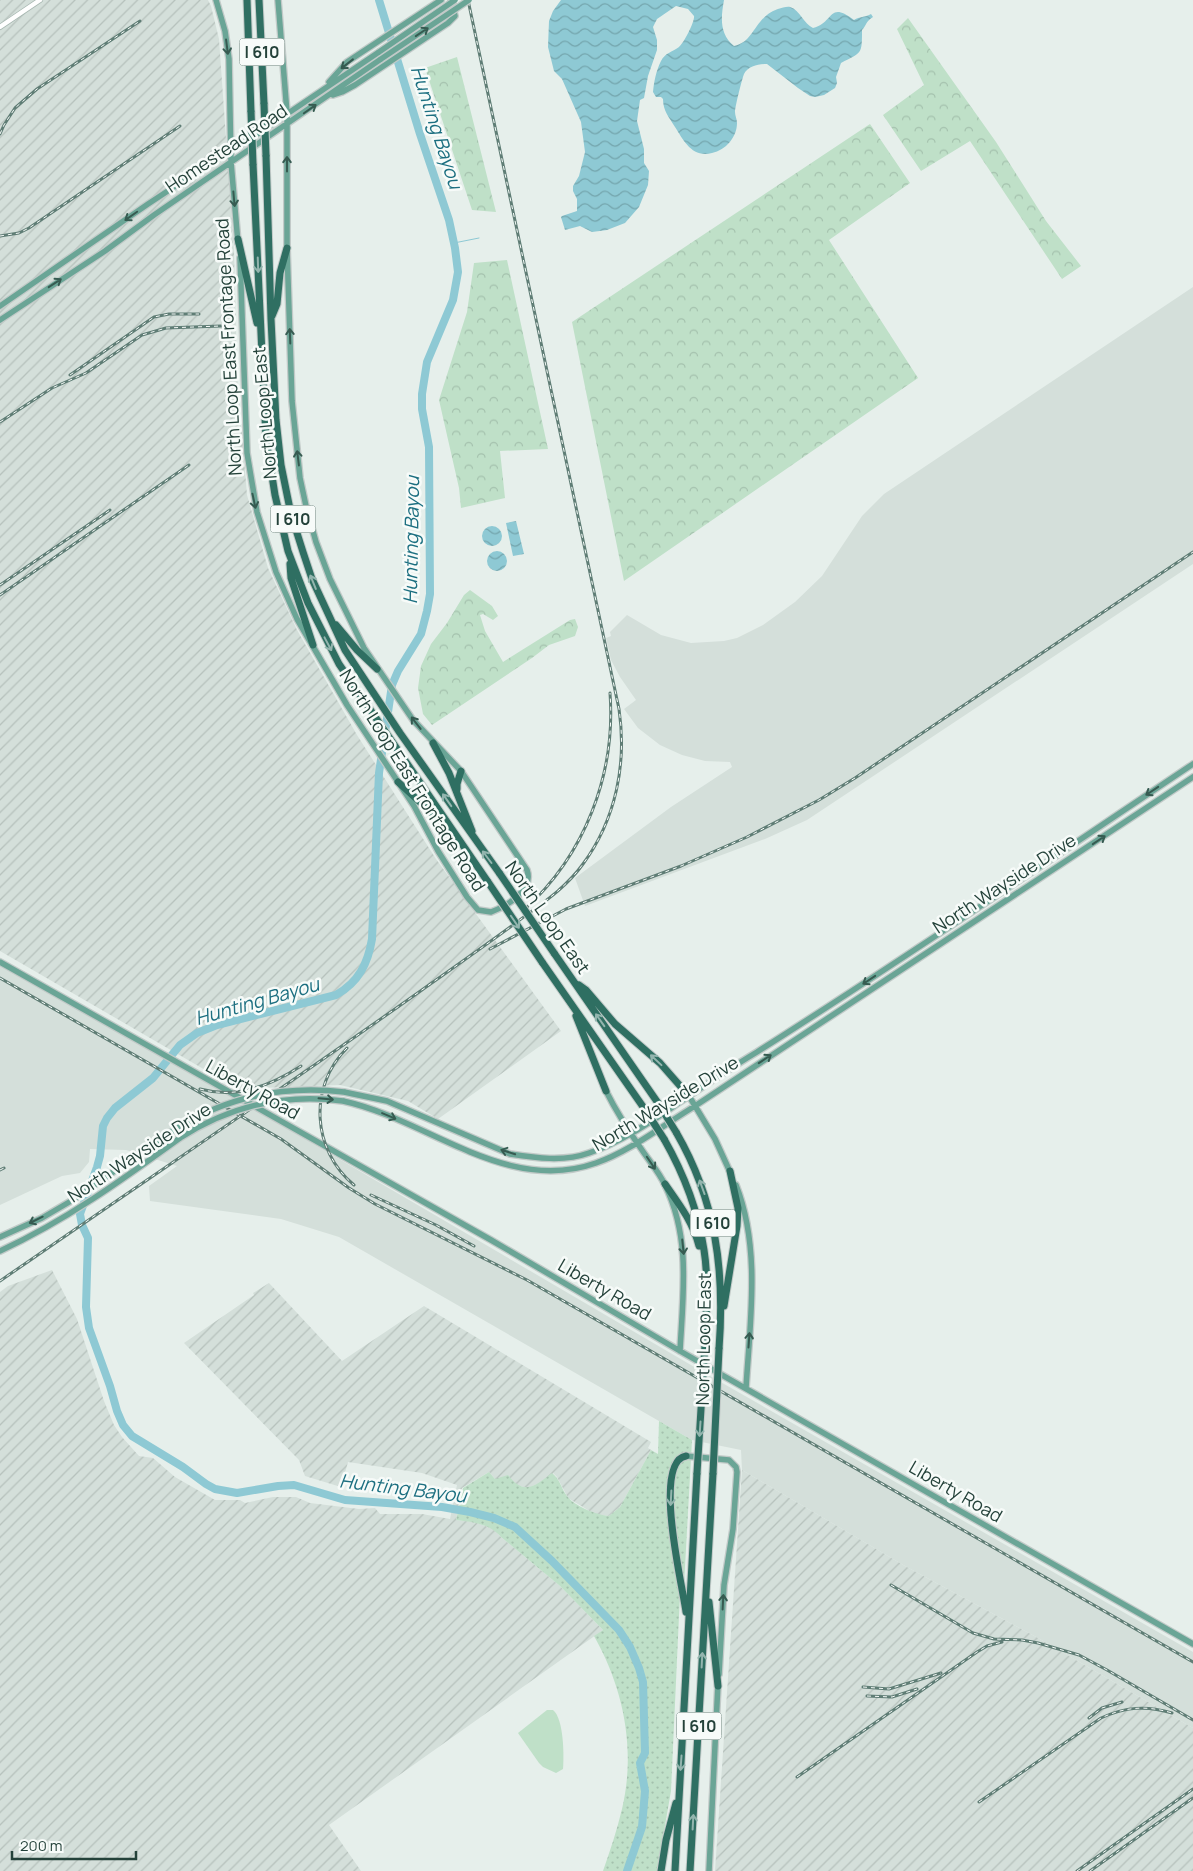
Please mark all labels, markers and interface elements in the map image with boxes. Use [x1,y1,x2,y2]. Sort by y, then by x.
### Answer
one-way arrow [415,26,429,37]
road number: I 610 [240,38,284,66]
one-way arrow [222,39,232,55]
one-way arrow [341,58,354,69]
water label: Hunting Bayou [405,62,470,193]
street label: Homestead Road [160,98,292,198]
one-way arrow [303,104,317,114]
one-way arrow [282,156,292,172]
one-way arrow [229,191,239,207]
one-way arrow [124,211,138,221]
street label: North Loop East Frontage Road [209,218,247,476]
one-way arrow [253,257,262,273]
one-way arrow [48,278,62,288]
one-way arrow [285,328,295,344]
street label: North Loop East [246,346,282,480]
one-way arrow [293,450,303,466]
water label: Hunting Bayou [397,474,425,604]
one-way arrow [250,492,260,508]
road number: I 610 [270,506,316,532]
one-way arrow [308,575,318,590]
one-way arrow [323,636,333,651]
street label: North Loop East Frontage Road [335,664,491,896]
one-way arrow [410,717,421,730]
one-way arrow [1146,786,1160,796]
one-way arrow [442,793,452,807]
street label: North Wayside Drive [928,828,1080,938]
one-way arrow [1092,834,1106,845]
one-way arrow [482,851,493,864]
street label: North Loop East [500,856,596,978]
one-way arrow [510,914,520,928]
water label: Hunting Bayou [192,970,324,1031]
one-way arrow [863,975,877,985]
one-way arrow [595,1013,605,1027]
street label: North Wayside Drive [587,1050,743,1156]
street label: Liberty Road [202,1053,304,1125]
one-way arrow [650,1054,662,1066]
one-way arrow [758,1054,772,1065]
one-way arrow [317,1094,333,1104]
street label: North Wayside Drive [63,1097,215,1207]
one-way arrow [381,1112,396,1121]
one-way arrow [501,1147,516,1156]
one-way arrow [646,1156,656,1170]
one-way arrow [697,1180,706,1195]
road number: I 610 [690,1210,736,1236]
one-way arrow [29,1216,44,1225]
one-way arrow [678,1239,687,1255]
street label: Liberty Road [554,1253,656,1325]
street label: North Loop East [690,1272,716,1406]
one-way arrow [745,1332,754,1348]
one-way arrow [696,1421,705,1437]
street label: Liberty Road [905,1455,1007,1527]
water label: Hunting Bayou [338,1467,470,1509]
one-way arrow [667,1490,676,1506]
one-way arrow [719,1594,728,1610]
one-way arrow [698,1652,707,1668]
road number: I 610 [676,1712,722,1740]
one-way arrow [676,1755,685,1771]
one-way arrow [688,1815,697,1831]
scale bar [12,1828,136,1860]
text: 200 m [20,1835,63,1856]

